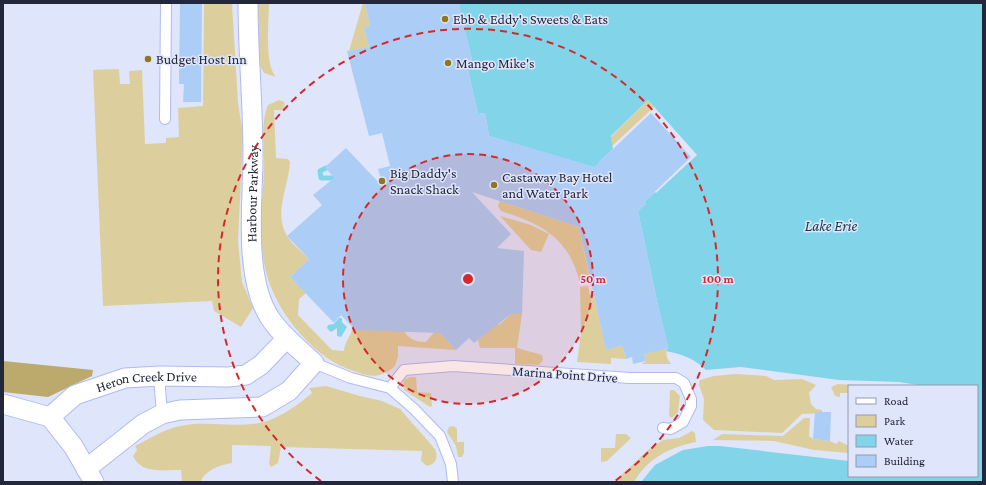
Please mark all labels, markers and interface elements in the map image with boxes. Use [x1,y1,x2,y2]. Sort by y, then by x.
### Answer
place label: Ebb & Eddy's Sweets & Eats [453,11,608,27]
marker: Ebb & Eddy's Sweets & Eats [440,14,450,24]
place label: Budget Host Inn [156,51,247,67]
marker: Budget Host Inn [143,54,153,64]
place label: Mango Mike's [456,55,535,71]
marker: Mango Mike's [443,58,453,68]
street label: Harbour Parkway [243,144,261,243]
place label: Big Daddy's Snack Shack [390,165,459,197]
place label: Castaway Bay Hotel and Water Park [502,169,613,201]
marker: Big Daddy's Snack Shack [377,176,387,186]
marker: Castaway Bay Hotel and Water Park [489,180,499,190]
water label: Lake Erie [805,218,858,234]
centre of rings [461,272,475,286]
text: 50 m [580,272,607,286]
text: 100 m [702,272,735,286]
street label: Marina Point Drive [512,362,618,386]
street label: Heron Creek Drive [94,368,197,395]
legend [848,385,978,477]
text: Road [884,394,909,408]
text: Park [884,414,906,428]
text: Water [884,434,914,448]
text: Building [884,454,925,468]

